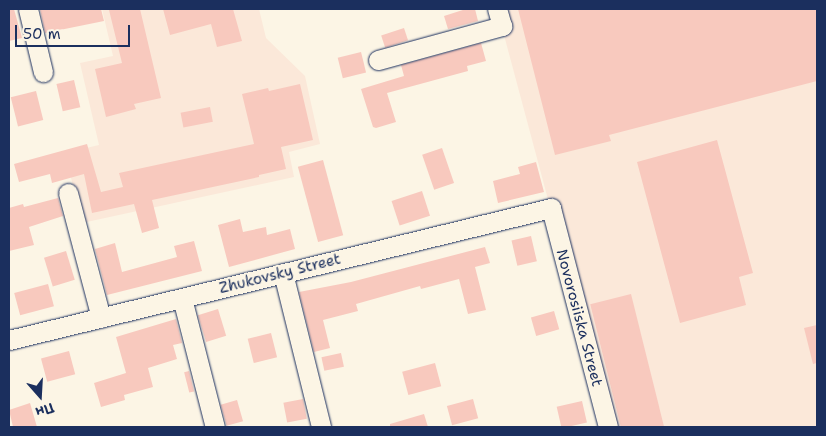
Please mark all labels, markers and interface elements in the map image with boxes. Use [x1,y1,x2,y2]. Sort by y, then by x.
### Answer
scale bar [18,15,132,47]
text: 50 m [23,24,61,44]
street label: Novorosiiska Street [552,247,606,389]
street label: Zhukovsky Street [217,250,343,298]
north arrow [15,371,65,421]
text: Пн [33,399,57,422]

